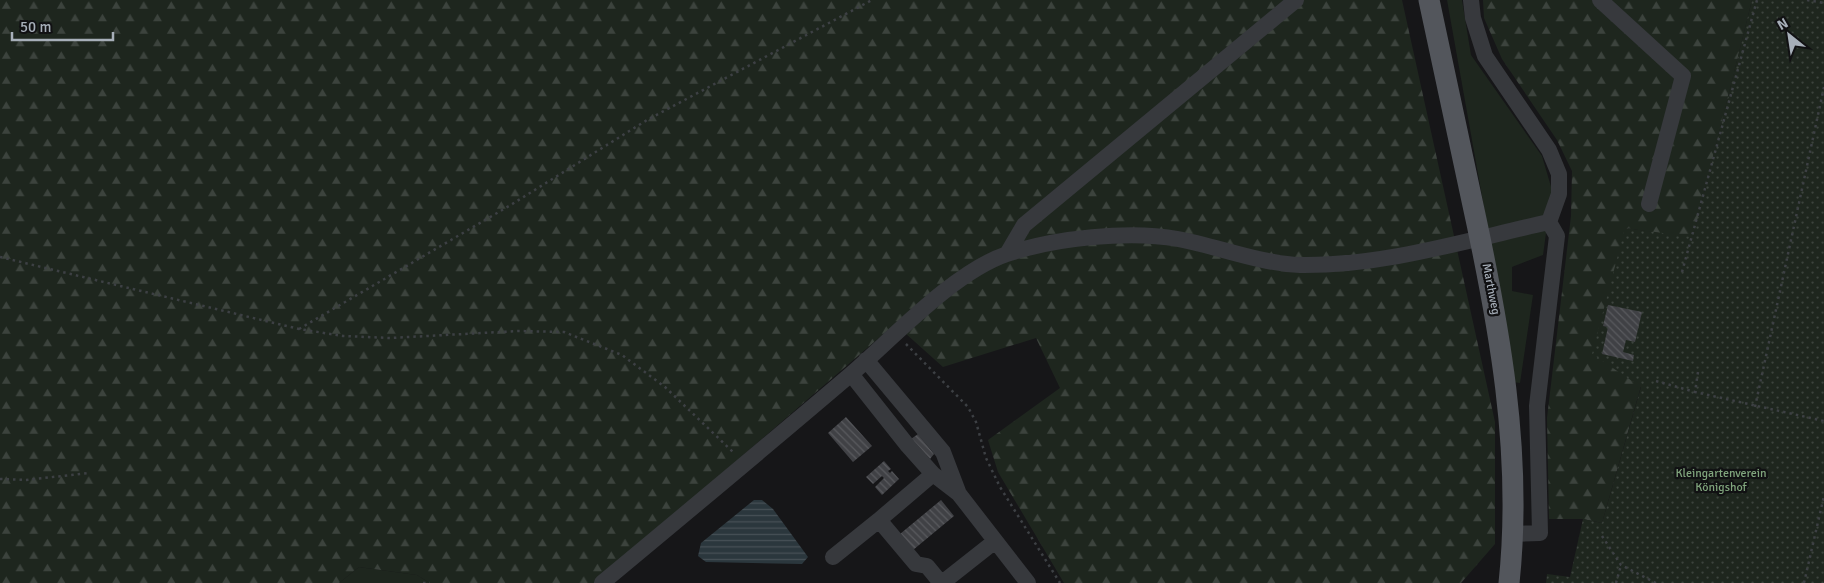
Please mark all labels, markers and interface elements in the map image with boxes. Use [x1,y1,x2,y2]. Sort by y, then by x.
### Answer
scale bar [12,10,114,42]
north arrow [1764,10,1814,60]
text: N [1774,14,1791,34]
text: 50 m [20,18,51,36]
street label: Marthweg [1479,262,1503,316]
park label: Kleingartenverein Königshof [1675,466,1767,495]

